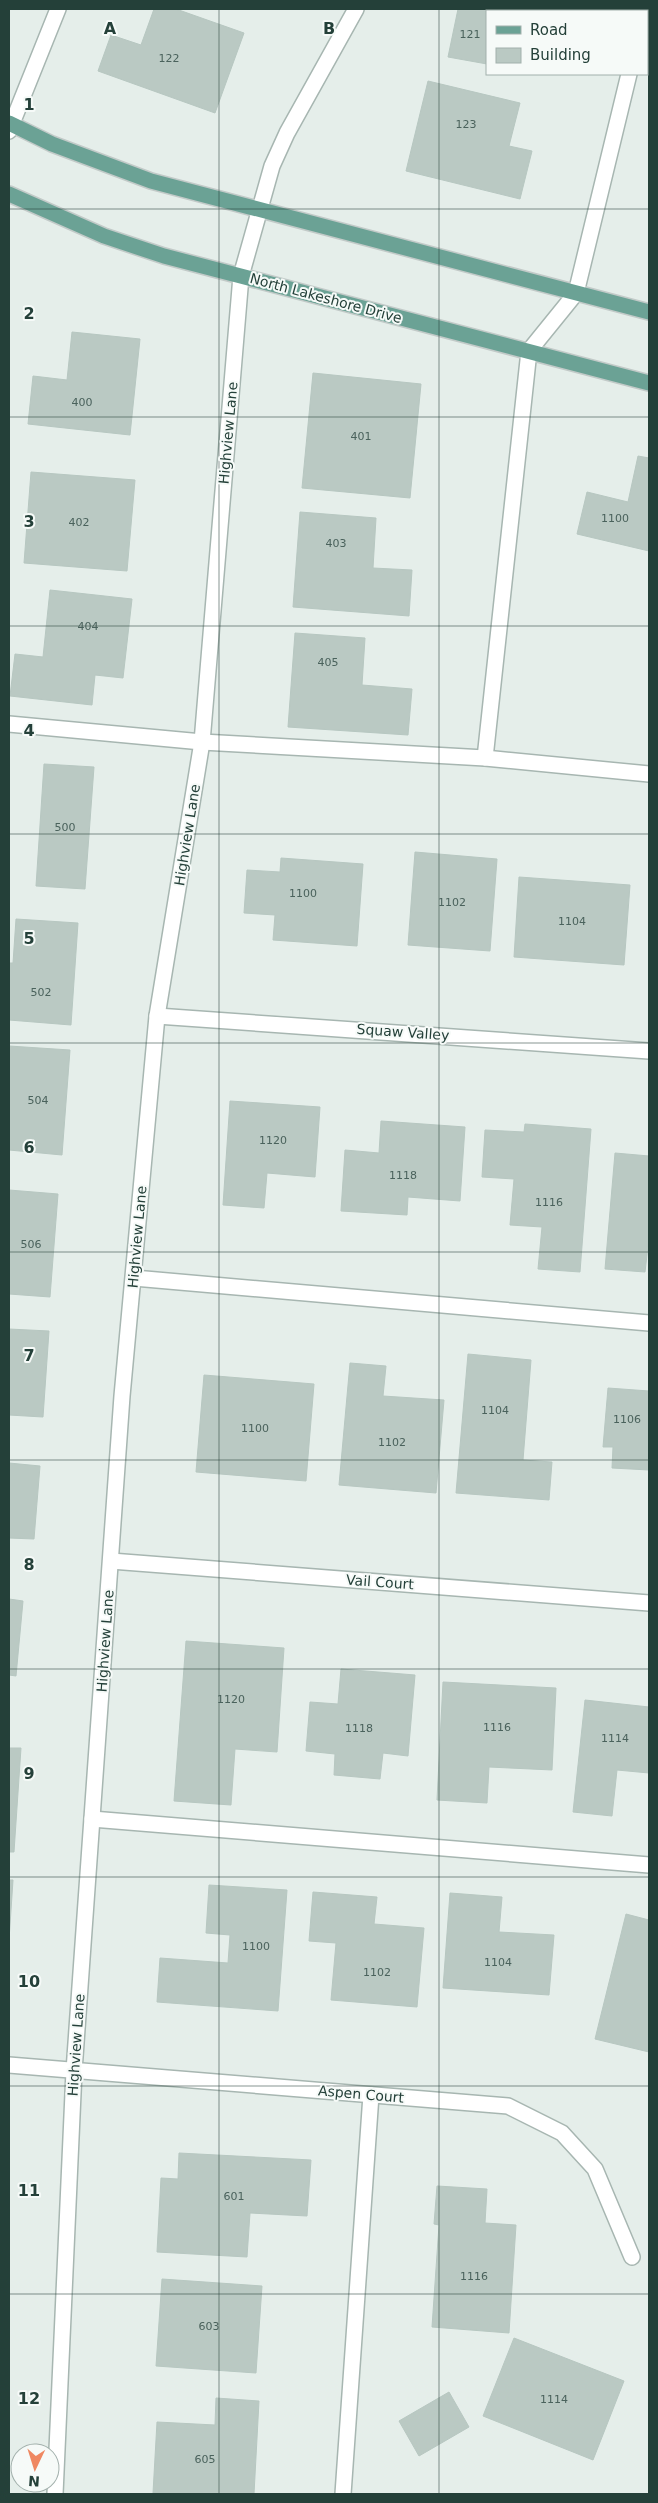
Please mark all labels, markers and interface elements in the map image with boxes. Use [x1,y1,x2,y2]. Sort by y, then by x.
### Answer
legend [486,10,648,75]
text: A [104,19,117,38]
text: B [323,19,335,38]
text: Road [530,21,568,39]
house number: 121 [460,28,481,41]
text: Building [530,46,591,64]
house number: 122 [159,52,180,65]
text: 1 [23,95,35,114]
house number: 123 [456,118,477,131]
street label: North Lakeshore Drive [248,270,404,326]
text: 2 [23,304,35,323]
street label: Highview Lane [216,381,240,485]
house number: 400 [72,396,93,409]
house number: 401 [351,430,372,443]
text: 3 [23,512,35,531]
house number: 1100 [601,512,629,525]
house number: 402 [69,516,90,529]
house number: 403 [326,537,347,550]
house number: 404 [78,620,99,633]
house number: 405 [318,656,339,669]
text: 4 [23,721,35,740]
street label: Highview Lane [171,783,203,887]
house number: 500 [55,821,76,834]
house number: 1100 [289,887,317,900]
house number: 1102 [438,896,466,909]
house number: 1104 [558,915,586,928]
text: 5 [23,929,35,948]
house number: 502 [31,986,52,999]
street label: Squaw Valley [356,1021,450,1043]
house number: 504 [28,1094,49,1107]
house number: 1120 [259,1134,287,1147]
text: 6 [23,1138,35,1157]
house number: 1118 [389,1169,417,1182]
street label: Highview Lane [125,1185,149,1289]
house number: 1116 [535,1196,563,1209]
house number: 506 [21,1238,42,1251]
text: 7 [23,1346,35,1365]
house number: 1104 [481,1404,509,1417]
house number: 1106 [613,1413,641,1426]
house number: 1100 [241,1422,269,1435]
house number: 1102 [378,1436,406,1449]
text: 8 [23,1555,35,1574]
street label: Vail Court [346,1572,415,1592]
street label: Highview Lane [93,1589,117,1693]
house number: 1120 [217,1693,245,1706]
house number: 1116 [483,1721,511,1734]
house number: 1118 [345,1722,373,1735]
house number: 1114 [601,1732,629,1745]
text: 9 [23,1764,35,1783]
house number: 1100 [242,1940,270,1953]
house number: 1104 [484,1956,512,1969]
house number: 1102 [363,1966,391,1979]
text: 10 [18,1972,40,1991]
street label: Highview Lane [64,1993,88,2097]
street label: Aspen Court [317,2082,405,2106]
text: 11 [18,2181,40,2200]
house number: 601 [224,2190,245,2203]
house number: 1116 [460,2270,488,2283]
house number: 603 [199,2320,220,2333]
text: 12 [18,2389,40,2408]
house number: 1114 [540,2393,568,2406]
north arrow [10,2443,60,2493]
house number: 605 [195,2453,216,2466]
text: N [28,2473,40,2489]

